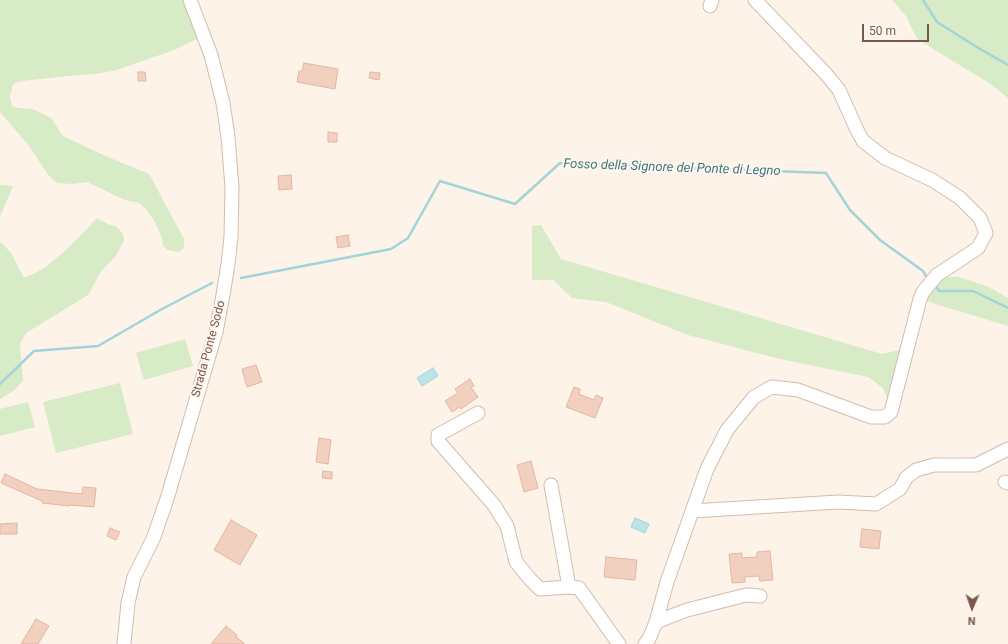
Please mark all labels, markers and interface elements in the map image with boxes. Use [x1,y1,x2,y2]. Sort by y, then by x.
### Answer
scale bar [864,16,931,42]
text: 50 m [869,24,896,38]
water label: Fosso della Signore del Ponte di Legno [563,156,781,180]
street label: Strada Ponte Sodo [189,299,229,399]
north arrow [952,588,992,628]
text: N [967,614,976,627]

